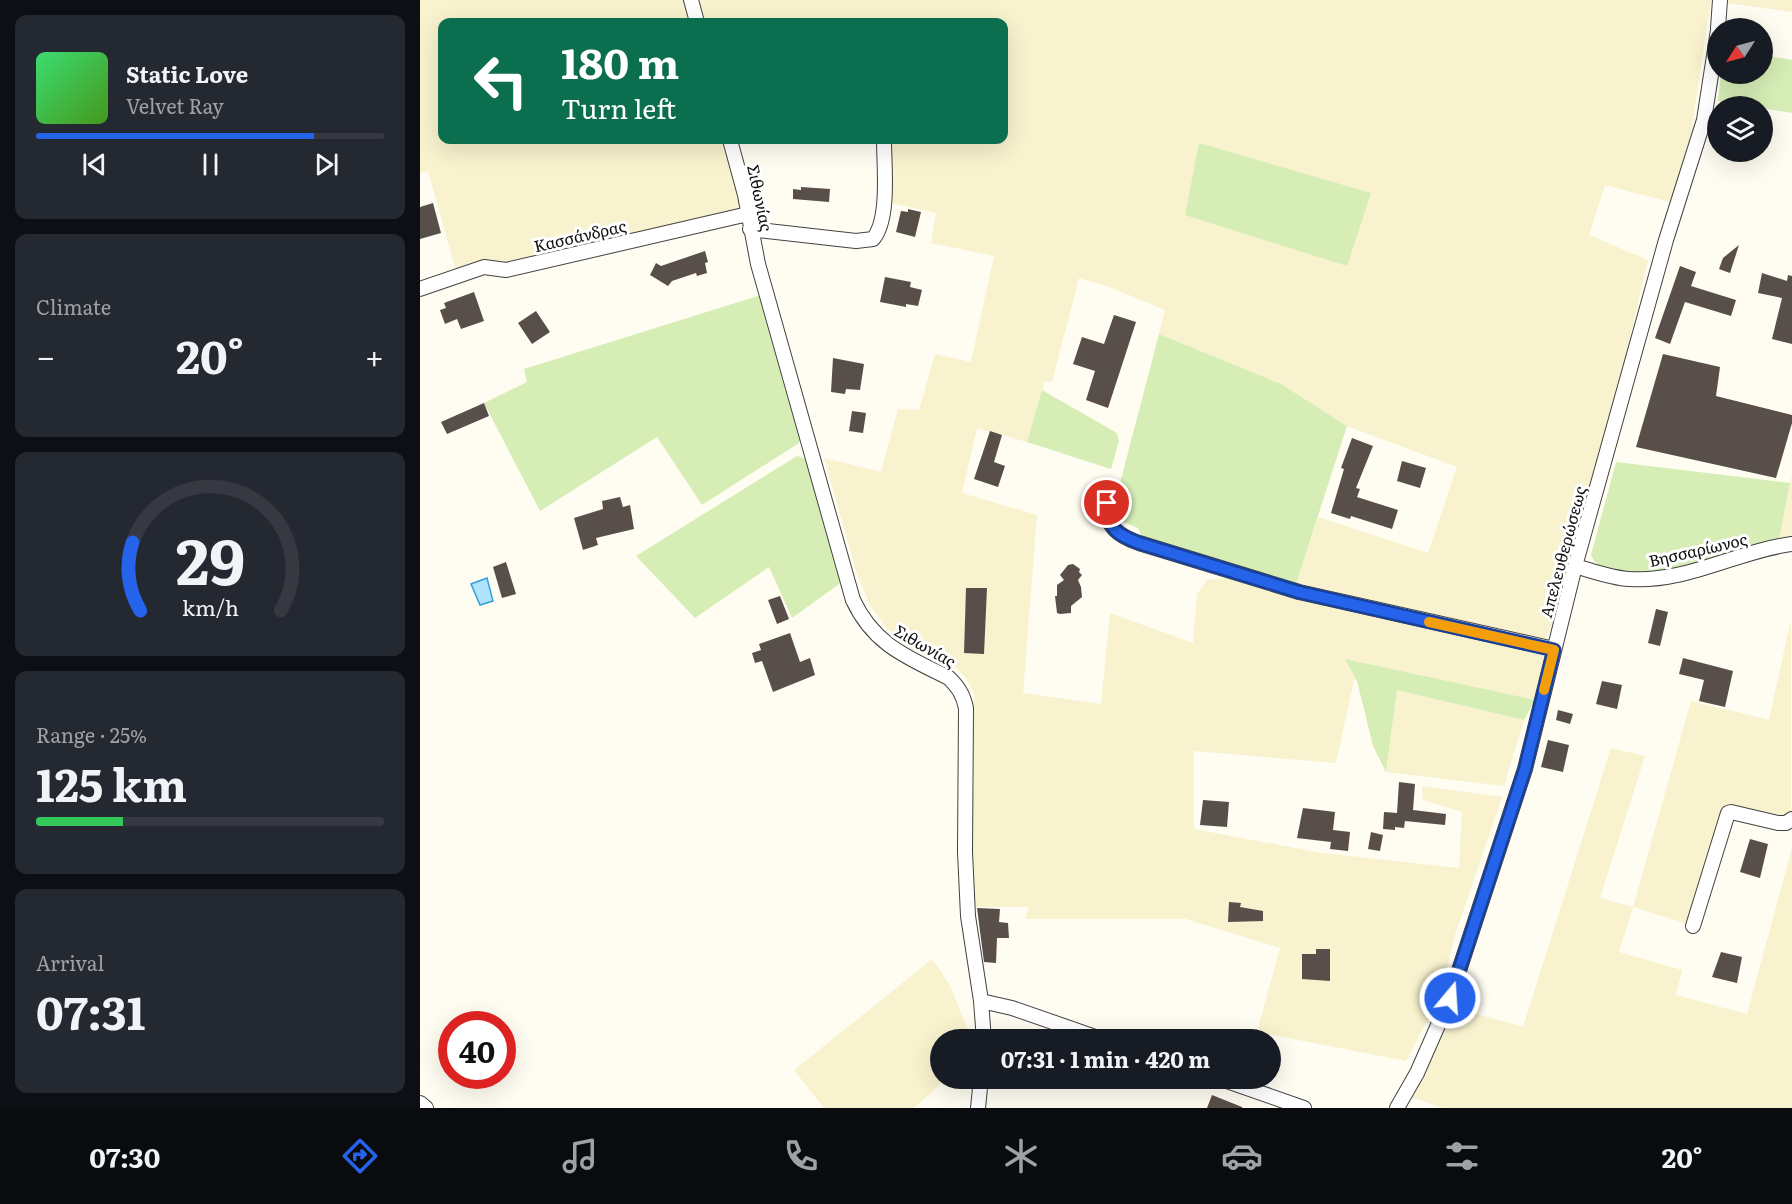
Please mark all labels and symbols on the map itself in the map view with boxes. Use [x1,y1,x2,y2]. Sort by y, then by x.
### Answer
north arrow [1707,18,1773,84]
street label: Σιθωνίας [742,162,780,233]
street label: Κασσάνδρας [531,213,628,257]
pin [1081,477,1132,528]
street label: Απελευθερώσεως [1533,483,1591,620]
street label: Βησσαρίωνος [1646,526,1749,572]
street label: Σιθωνίας [890,618,961,672]
position arrow [1418,966,1482,1030]
speed limit sign: 40 [438,1011,516,1089]

